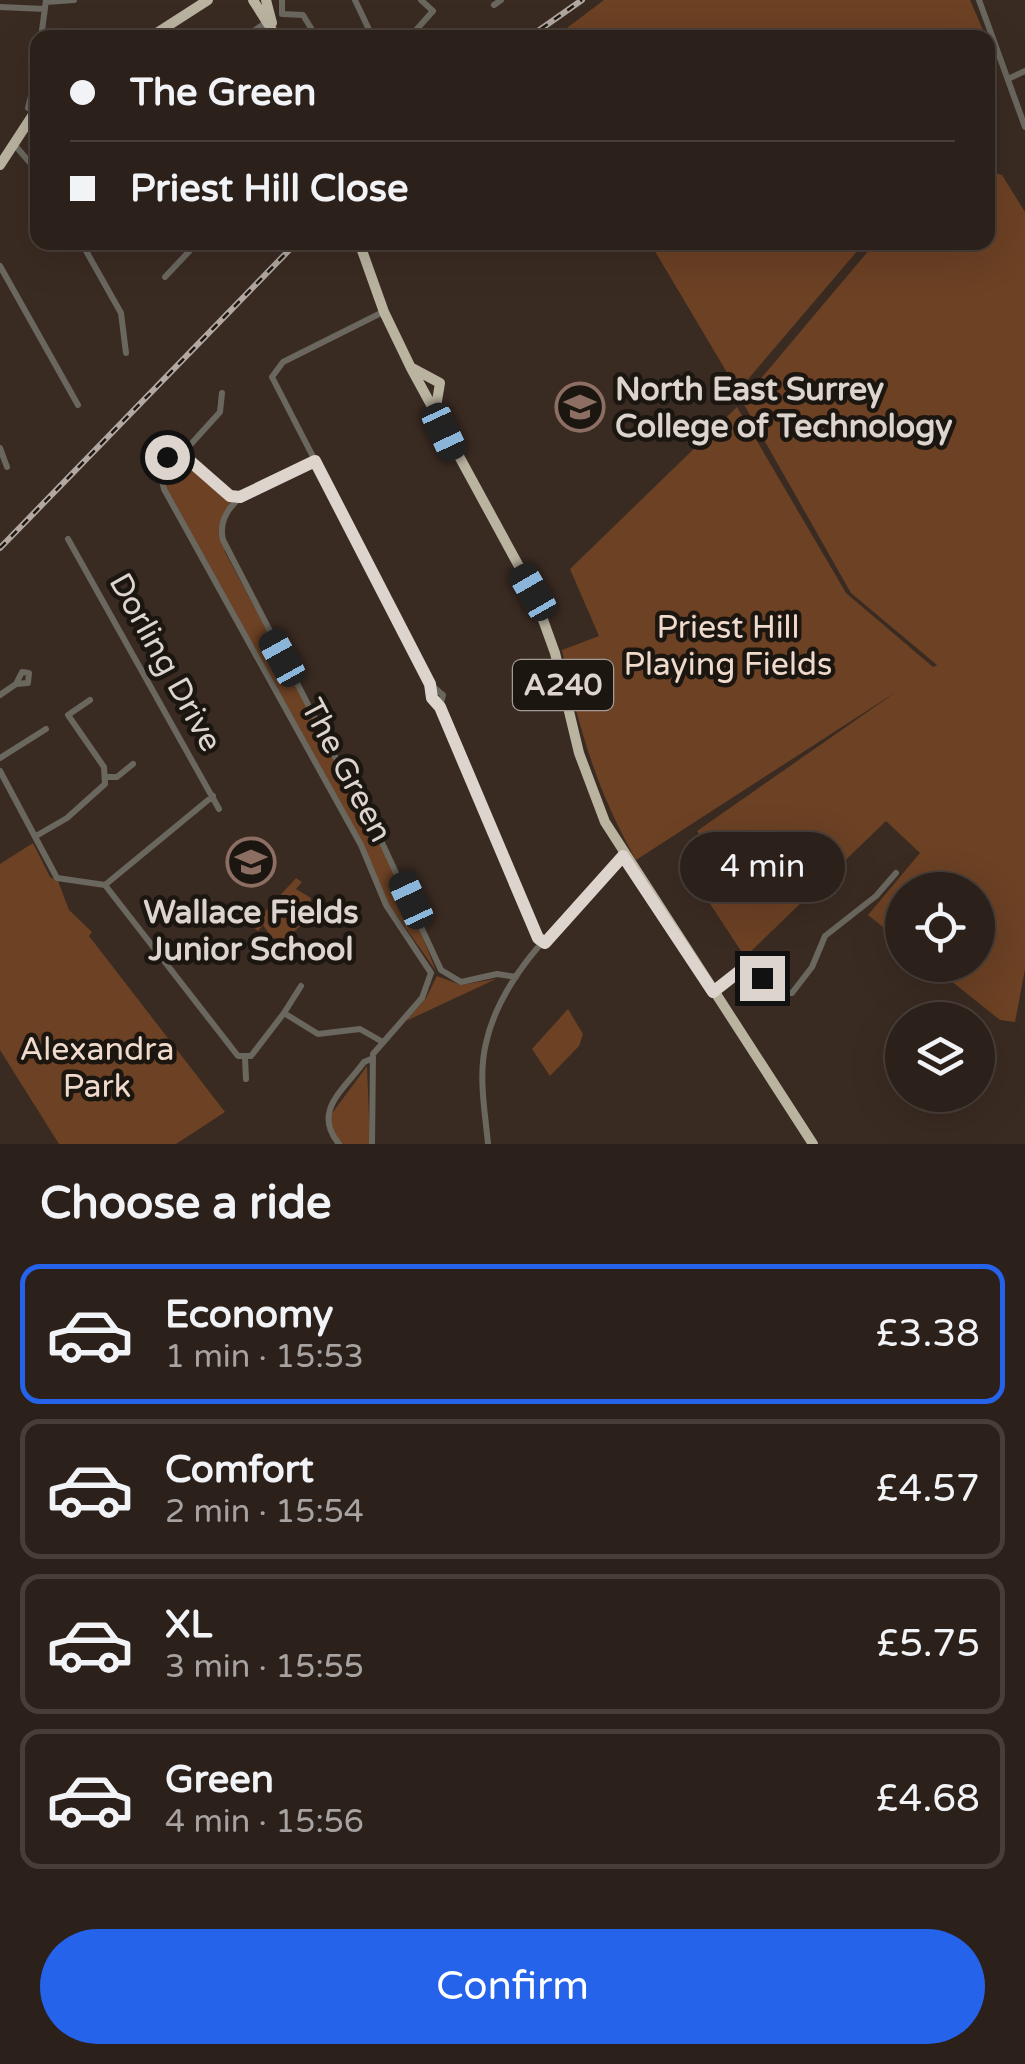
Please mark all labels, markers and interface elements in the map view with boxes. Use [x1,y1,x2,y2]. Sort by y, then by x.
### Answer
text: The Green [130,70,316,116]
text: Priest Hill Close [130,166,409,212]
place label: North East Surrey College of Technology [615,371,953,446]
school or university icon: North East Surrey College of Technology [554,381,606,433]
car [418,398,470,466]
route start [145,435,190,480]
car [505,559,561,625]
street label: Dorling Drive [101,567,230,758]
park label: Priest Hill Playing Fields [624,609,832,684]
car [254,624,310,692]
road number: A240 [513,660,613,710]
street label: The Green [293,692,400,849]
callout: 4 min [680,833,844,903]
school or university icon: Wallace Fields Junior School [225,836,277,888]
text: 4 min [720,848,805,886]
car [385,866,437,934]
map controls [885,872,995,1112]
button: locate [885,872,995,982]
place label: Wallace Fields Junior School [143,894,359,969]
route end [740,956,785,1001]
button: layers [885,1002,995,1112]
park label: Alexandra Park [20,1031,174,1106]
text: Choose a ride [40,1177,331,1231]
icon: car [45,1289,135,1379]
text: Economy [165,1292,333,1338]
text: £3.38 [876,1311,980,1357]
text: 1 min · 15:53 [165,1338,364,1376]
icon: car [45,1444,135,1534]
text: Comfort [165,1447,314,1493]
text: £4.57 [876,1466,980,1512]
text: 2 min · 15:54 [165,1493,364,1531]
icon: car [45,1599,135,1689]
text: XL [165,1602,212,1648]
text: £5.75 [876,1621,980,1667]
text: 3 min · 15:55 [165,1648,364,1686]
icon: car [45,1754,135,1844]
text: Green [165,1757,274,1803]
text: £4.68 [876,1776,980,1822]
text: 4 min · 15:56 [165,1803,364,1841]
button: Confirm [40,1929,985,2044]

